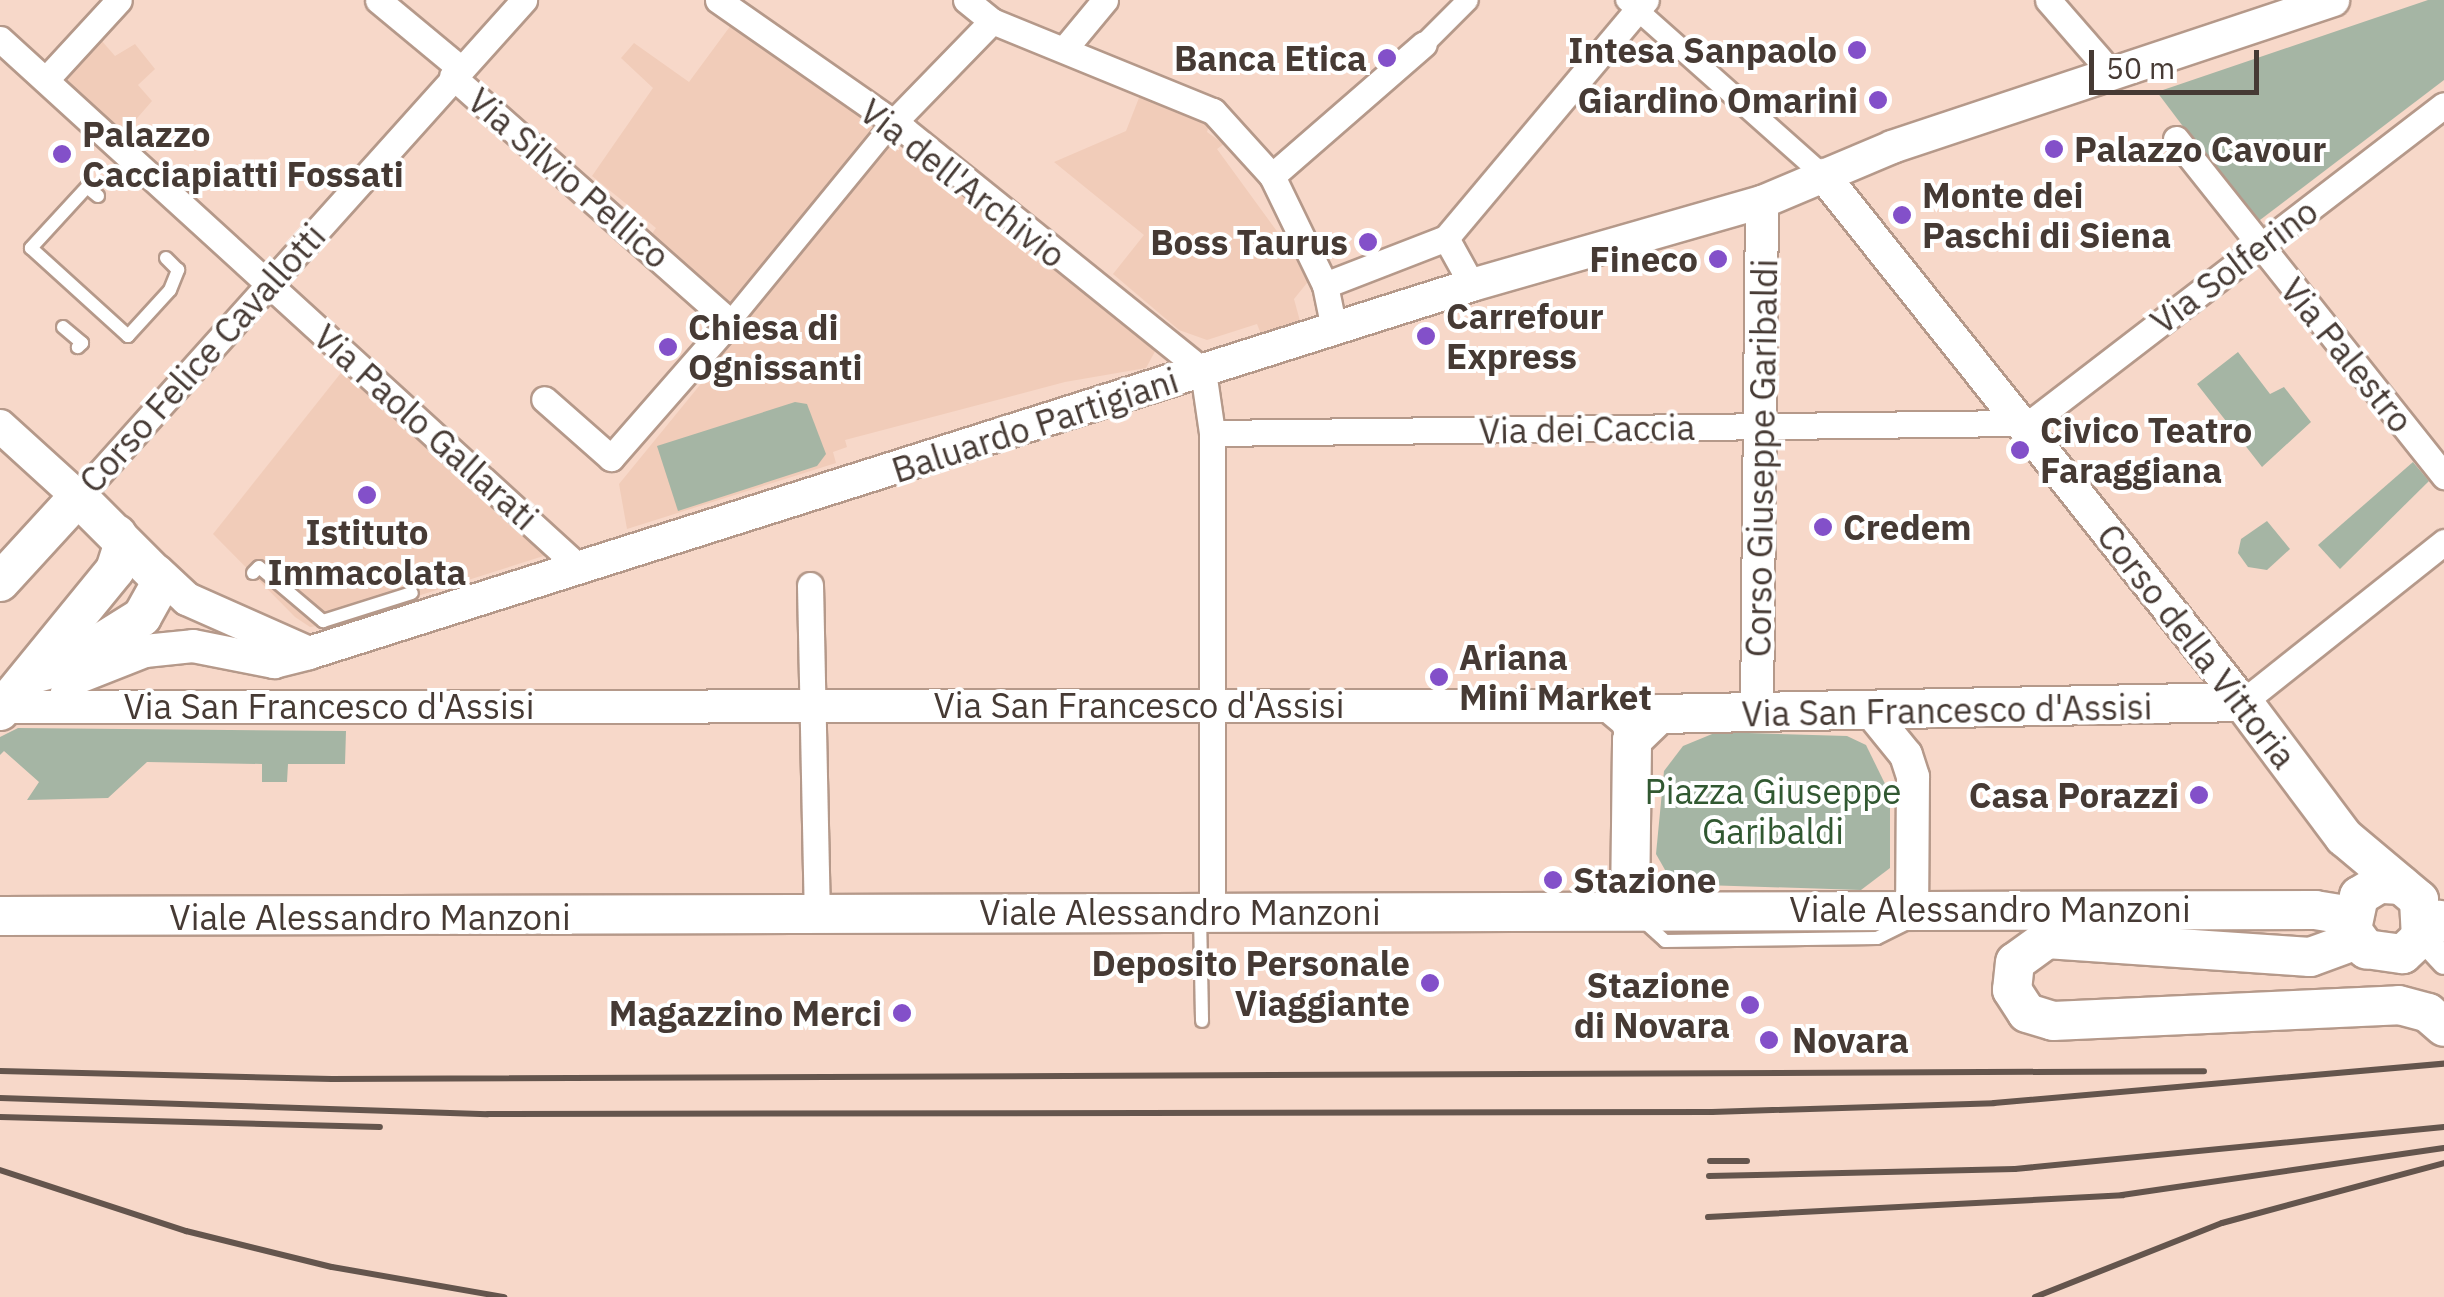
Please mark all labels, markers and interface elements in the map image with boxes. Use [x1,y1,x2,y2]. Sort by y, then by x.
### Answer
place label: Intesa Sanpaolo [1568,29,1837,71]
scale bar [2094,30,2264,92]
place label: Banca Etica [1174,37,1367,79]
marker: Intesa Sanpaolo [1846,39,1868,61]
marker: Banca Etica [1376,47,1398,69]
text: 50 m [2106,48,2175,87]
street label: Via Silvio Pellico [460,79,678,277]
place label: Giardino Omarini [1578,79,1858,121]
marker: Giardino Omarini [1867,89,1889,111]
street label: Via dell'Archivio [852,90,1074,276]
place label: Palazzo Cacciapiatti Fossati [82,113,404,195]
place label: Palazzo Cavour [2074,128,2326,170]
marker: Palazzo Cavour [2043,138,2065,160]
marker: Palazzo Cacciapiatti Fossati [51,143,73,165]
place label: Monte dei Paschi di Siena [1922,174,2171,256]
street label: Via Solferino [2142,190,2326,342]
marker: Monte dei Paschi di Siena [1891,204,1913,226]
street label: Corso Felice Cavallotti [70,215,334,501]
place label: Boss Taurus [1150,221,1348,263]
marker: Boss Taurus [1357,231,1379,253]
place label: Fineco [1589,238,1698,280]
marker: Fineco [1707,248,1729,270]
street label: Corso Giuseppe Garibaldi [1737,258,1785,658]
street label: Via Palestro [2272,269,2422,441]
place label: Carrefour Express [1446,295,1604,377]
place label: Chiesa di Ognissanti [688,306,862,388]
street label: Via Paolo Gallarati [305,316,547,538]
marker: Carrefour Express [1415,325,1437,347]
marker: Chiesa di Ognissanti [657,336,679,358]
street label: Baluardo Partigiani [887,359,1183,491]
street label: Via dei Caccia [1478,406,1696,452]
place label: Civico Teatro Faraggiana [2040,409,2252,491]
marker: Civico Teatro Faraggiana [2009,439,2031,461]
marker: Istituto Immacolata [356,484,378,506]
place label: Credem [1843,506,1972,548]
place label: Istituto Immacolata [268,511,466,593]
street label: Corso della Vittoria [2089,515,2305,777]
marker: Credem [1812,516,1834,538]
place label: Ariana Mini Market [1459,636,1652,718]
marker: Ariana Mini Market [1428,666,1450,688]
street label: Via San Francesco d'Assisi [933,684,1345,726]
street label: Via San Francesco d'Assisi [123,685,535,727]
street label: Via San Francesco d'Assisi [1741,685,2153,735]
park label: Piazza Giuseppe Garibaldi [1644,770,1902,852]
place label: Casa Porazzi [1969,774,2179,816]
marker: Casa Porazzi [2188,784,2210,806]
place label: Stazione [1573,859,1716,901]
marker: Stazione [1542,869,1564,891]
street label: Viale Alessandro Manzoni [1789,888,2191,930]
street label: Viale Alessandro Manzoni [979,891,1381,933]
street label: Viale Alessandro Manzoni [169,896,571,938]
place label: Deposito Personale Viaggiante [1092,942,1410,1024]
place label: Stazione di Novara [1574,964,1730,1046]
marker: Deposito Personale Viaggiante [1419,972,1441,994]
place label: Magazzino Merci [609,992,882,1034]
marker: Stazione di Novara [1739,994,1761,1016]
marker: Magazzino Merci [891,1002,913,1024]
place label: Novara [1792,1019,1909,1061]
marker: Novara [1756,1027,1782,1053]

